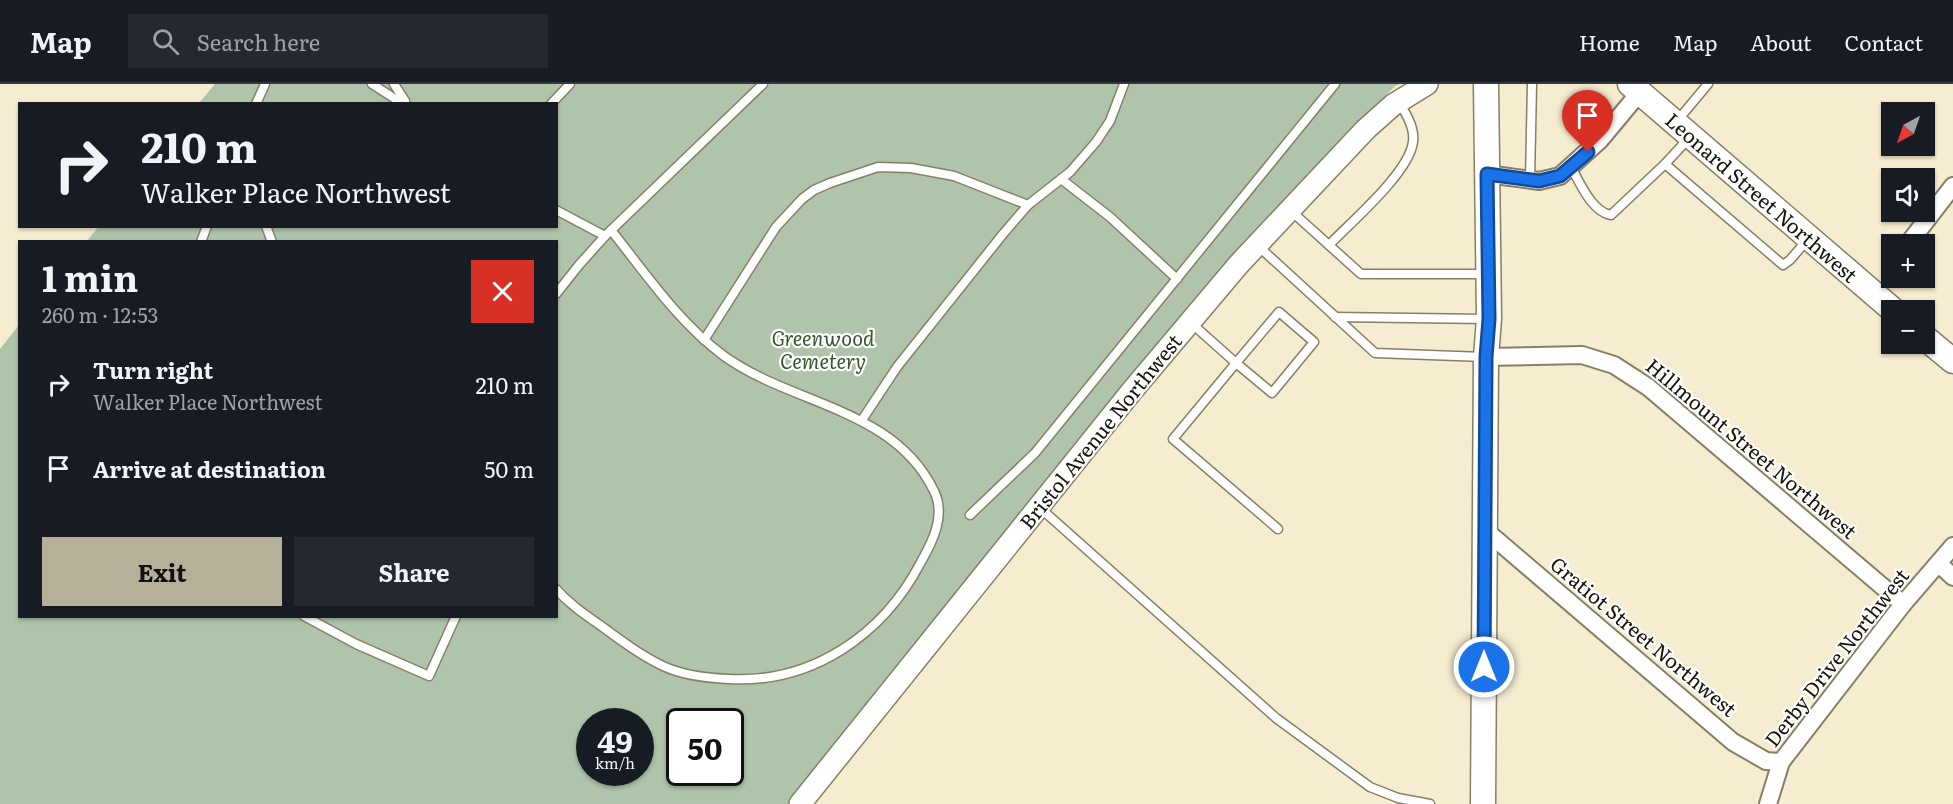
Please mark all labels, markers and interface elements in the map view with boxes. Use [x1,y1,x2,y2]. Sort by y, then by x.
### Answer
search box [128,14,548,68]
text: Map [30,20,92,62]
icon: search [149,25,182,58]
text: Search here [197,25,320,58]
text: Home [1579,26,1640,57]
text: Map [1673,26,1717,57]
text: About [1750,26,1812,57]
text: Contact [1845,26,1923,57]
pin [1562,90,1613,152]
icon: arrive [1571,99,1604,132]
north arrow [1881,102,1935,156]
map controls [1881,102,1935,354]
street label: Leonard Street Northwest [1660,104,1865,289]
text: 210 m [141,114,257,176]
icon: right [42,126,120,204]
button: sound [1881,168,1935,222]
text: Walker Place Northwest [141,171,451,211]
button: + [1881,234,1935,288]
text: 1 min [42,250,138,303]
button: close [471,260,534,323]
text: 260 m · 12:53 [42,299,158,329]
button: − [1881,300,1935,354]
park label: Greenwood Cemetery [772,322,875,375]
street label: Bristol Avenue Northwest [1011,327,1188,535]
street label: Hillmount Street Northwest [1640,350,1864,545]
text: Turn right [93,353,213,386]
icon: right [42,368,75,401]
text: 210 m [475,368,534,401]
text: Walker Place Northwest [93,386,322,416]
icon: arrive [42,452,75,485]
text: Arrive at destination [93,452,326,485]
text: 50 m [484,452,534,485]
button: Exit [42,537,282,606]
button: Share [294,537,534,606]
street label: Gratiot Street Northwest [1545,548,1744,723]
street label: Derby Drive Northwest [1756,561,1915,753]
position arrow [1452,635,1516,699]
speed limit sign: 50 [666,708,744,786]
text: 49 [597,718,633,762]
text: km/h [595,751,635,774]

